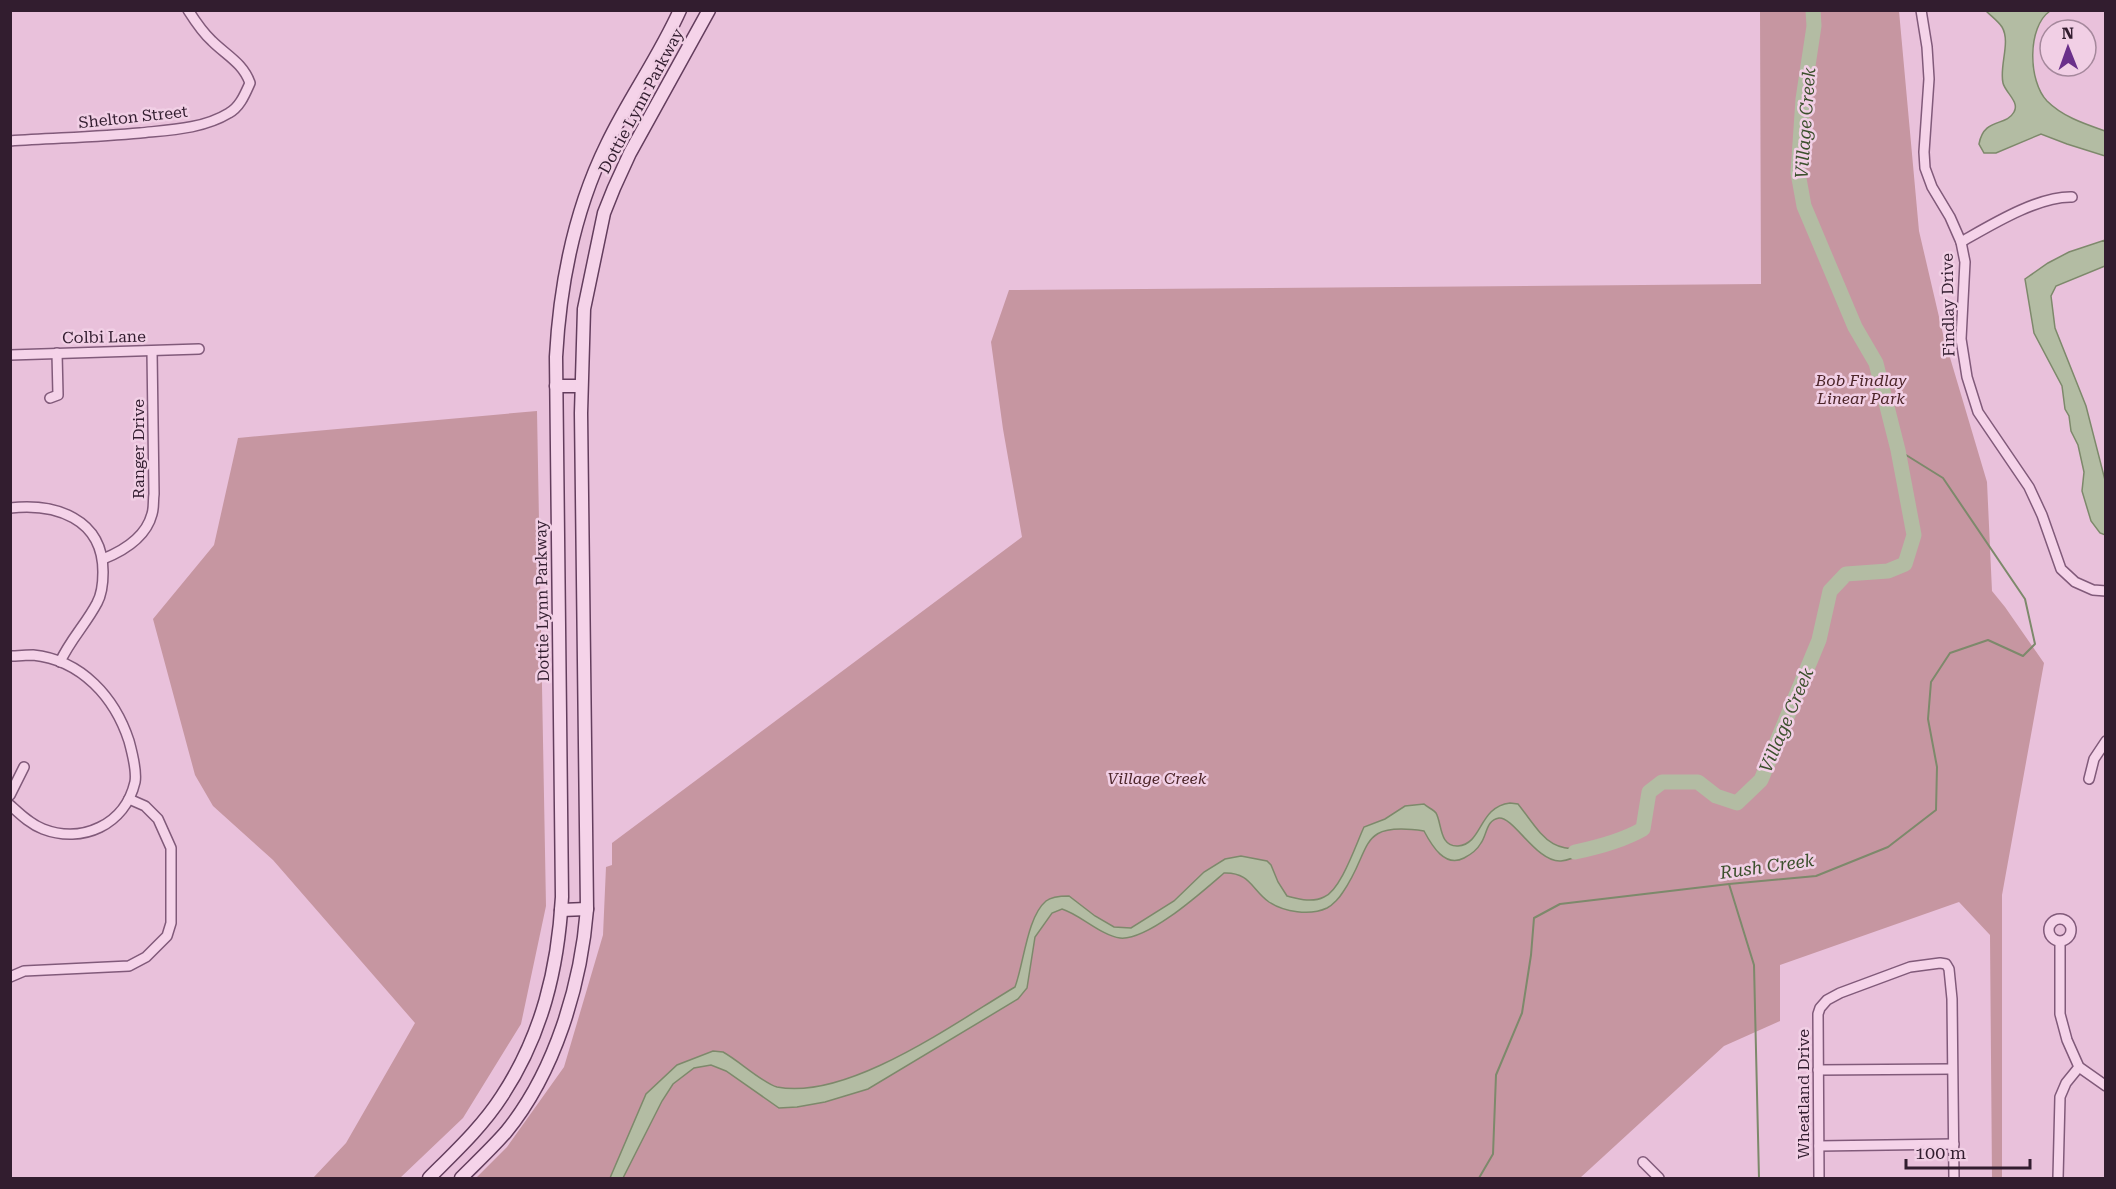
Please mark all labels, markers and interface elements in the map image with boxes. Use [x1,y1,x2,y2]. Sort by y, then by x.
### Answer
north arrow [2038,18,2098,78]
text: N [2061,24,2074,43]
street label: Dottie Lynn Parkway [595,25,688,177]
water label: Village Creek [1791,67,1819,179]
street label: Shelton Street [77,102,189,132]
street label: Findlay Drive [1938,253,1958,357]
street label: Colbi Lane [62,327,146,347]
park label: Bob Findlay Linear Park [1815,371,1907,408]
street label: Ranger Drive [129,399,148,499]
street label: Dottie Lynn Parkway [531,519,553,682]
water label: Village Creek [1755,665,1817,775]
park label: Village Creek [1108,769,1207,788]
water label: Rush Creek [1717,849,1816,883]
street label: Wheatland Drive [1794,1029,1813,1159]
scale bar [1906,1132,2030,1170]
text: 100 m [1915,1142,1966,1163]

